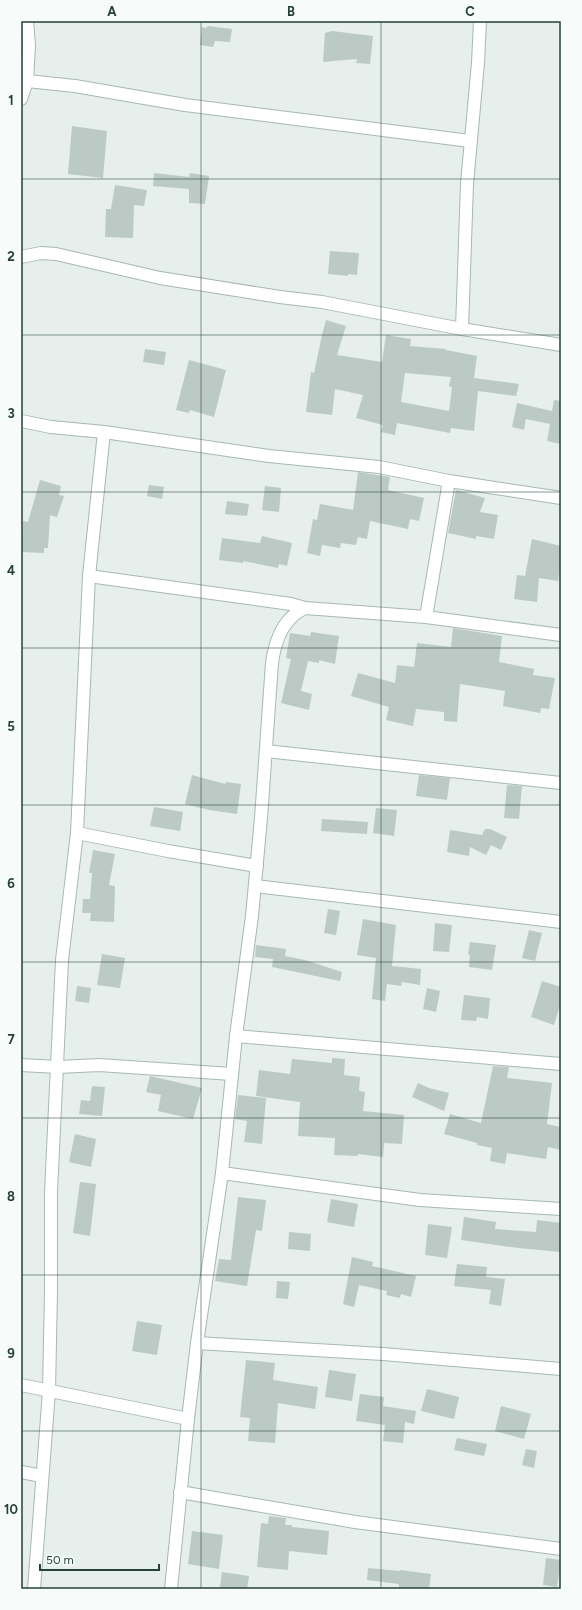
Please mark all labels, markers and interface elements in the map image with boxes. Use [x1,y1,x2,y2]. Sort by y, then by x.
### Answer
text: A [107,4,117,19]
text: B [287,4,295,19]
text: C [465,4,475,19]
text: 1 [8,93,14,108]
text: 2 [7,249,15,264]
text: 3 [7,406,15,421]
text: 4 [7,563,15,578]
text: 5 [7,719,15,734]
text: 6 [7,876,15,891]
text: 7 [7,1032,15,1047]
text: 8 [7,1189,15,1204]
text: 9 [7,1346,15,1361]
text: 10 [4,1502,18,1517]
scale bar [40,1546,159,1572]
text: 50 m [46,1553,74,1567]

